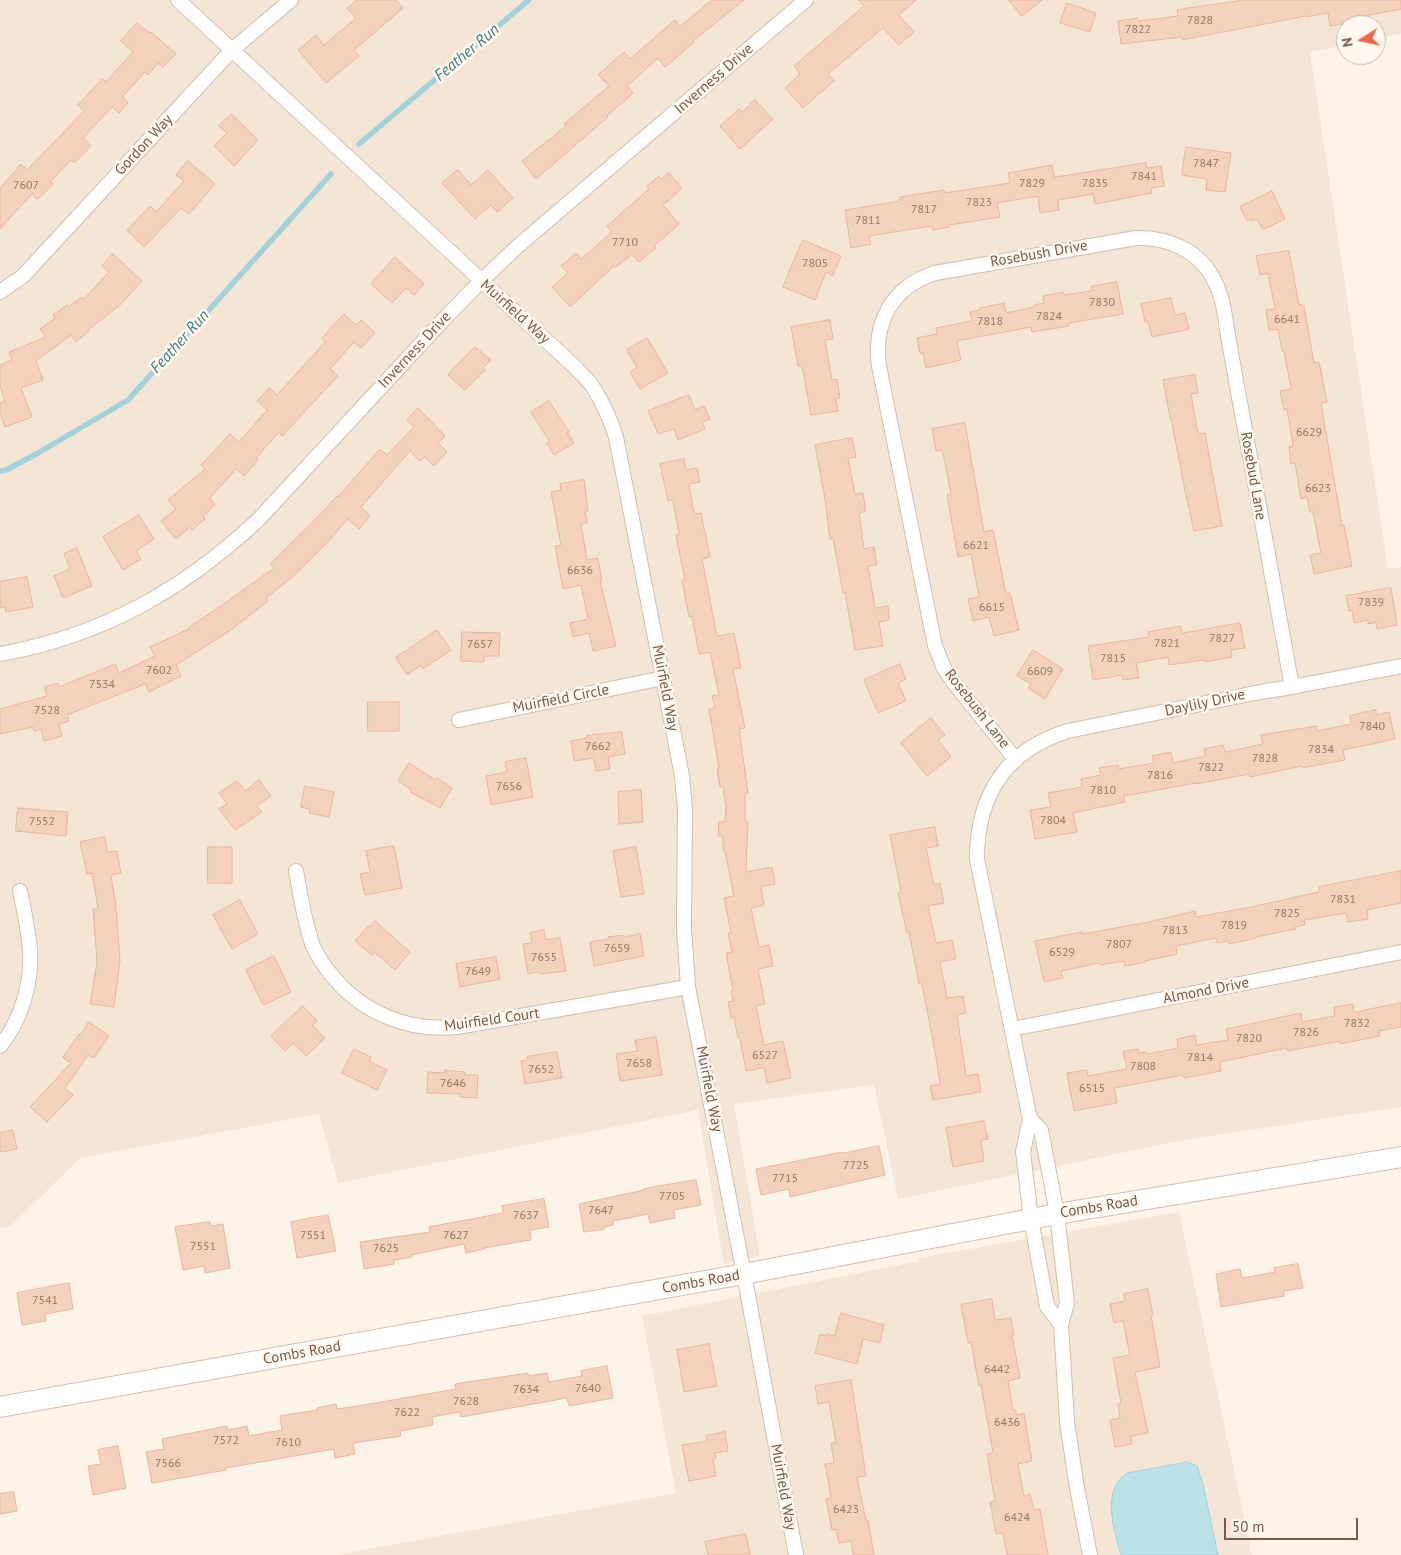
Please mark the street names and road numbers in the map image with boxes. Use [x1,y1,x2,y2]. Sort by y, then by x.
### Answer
street label: Inverness Drive [671,40,757,118]
street label: Gordon Way [111,111,177,179]
street label: Rosebush Drive [989,237,1089,271]
street label: Muirfield Way [476,276,554,348]
street label: Inverness Drive [375,308,455,392]
street label: Rosebud Lane [1236,431,1270,521]
street label: Muirfield Way [648,643,682,733]
street label: Rosebush Lane [940,666,1014,752]
street label: Muirfield Circle [511,681,611,717]
street label: Daylily Drive [1163,686,1247,720]
street label: Almond Drive [1161,974,1251,1008]
street label: Muirfield Court [443,1004,541,1036]
street label: Muirfield Way [692,1044,726,1134]
street label: Combs Road [1059,1192,1139,1222]
street label: Combs Road [661,1266,741,1298]
street label: Combs Road [262,1337,342,1369]
street label: Muirfield Way [767,1442,799,1532]

